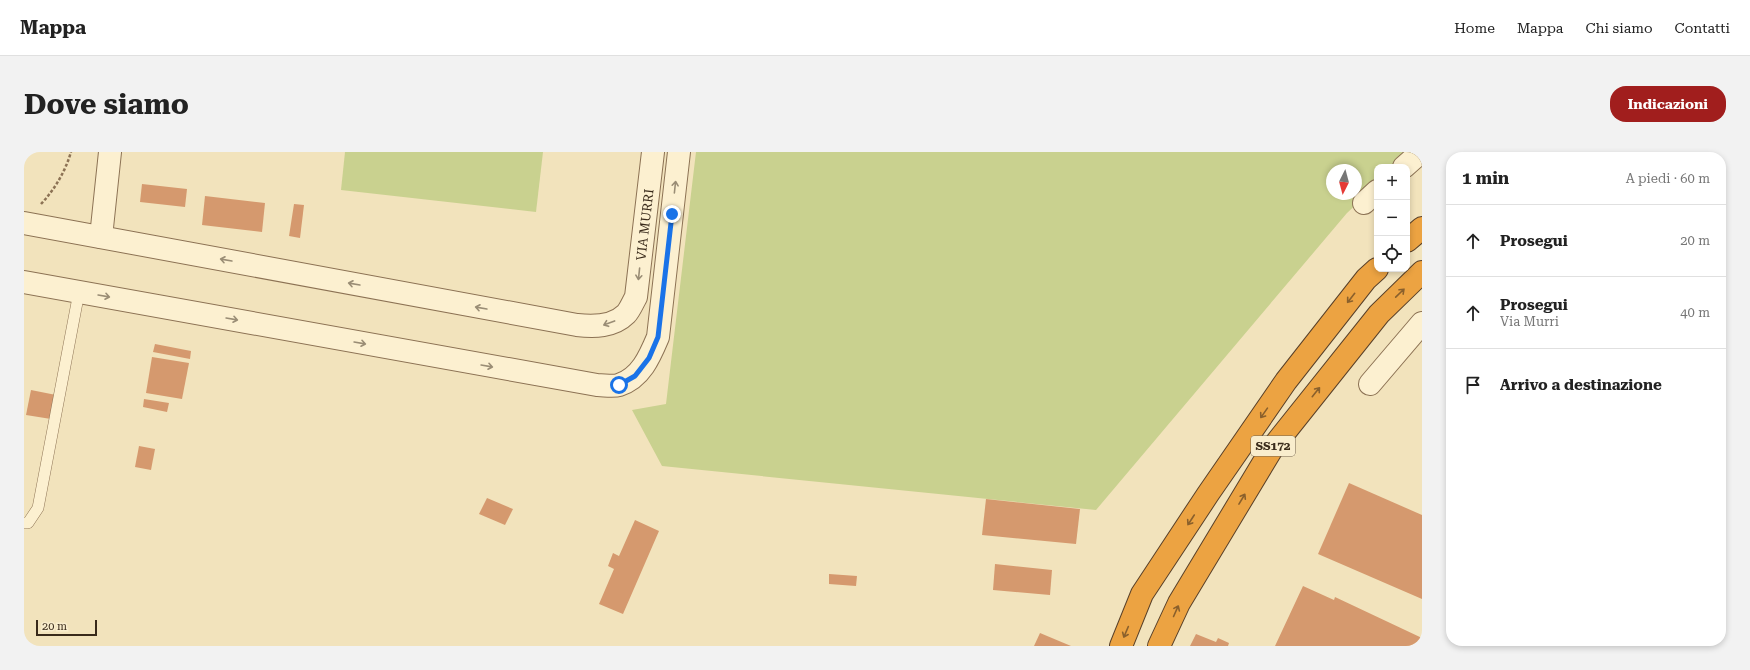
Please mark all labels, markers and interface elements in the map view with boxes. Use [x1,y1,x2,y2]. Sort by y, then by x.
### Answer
text: Mappa [20,16,86,39]
text: Home [1454,20,1495,36]
text: Mappa [1517,20,1563,36]
text: Chi siamo [1585,20,1653,36]
text: Contatti [1675,20,1730,36]
button: Indicazioni [1610,86,1726,122]
text: Dove siamo [24,88,189,121]
north arrow [1326,164,1362,200]
map controls [1374,164,1410,272]
button: + [1374,164,1410,200]
text: 1 min [1462,168,1509,188]
text: A piedi · 60 m [1626,171,1710,186]
one-way arrow [671,181,678,194]
street label: VIA MURRI [633,188,656,261]
button: − [1374,200,1410,236]
route end [663,205,681,223]
icon: ahead [1462,230,1484,252]
text: Prosegui [1500,232,1568,250]
text: 20 m [1680,233,1710,248]
button: locate [1374,236,1410,272]
one-way arrow [220,256,233,264]
one-way arrow [635,267,643,280]
one-way arrow [348,280,361,288]
one-way arrow [1395,289,1405,298]
one-way arrow [97,293,110,301]
one-way arrow [1347,293,1356,304]
text: Prosegui [1500,296,1568,314]
icon: ahead [1462,302,1484,324]
one-way arrow [475,303,488,311]
text: 40 m [1680,305,1710,320]
text: Via Murri [1500,314,1559,329]
one-way arrow [225,316,238,324]
one-way arrow [604,319,616,327]
one-way arrow [353,339,366,347]
one-way arrow [481,362,494,370]
icon: arrive [1462,374,1484,396]
route start [610,376,628,394]
text: Arrivo a destinazione [1500,376,1662,394]
one-way arrow [1312,387,1321,398]
one-way arrow [1260,407,1268,418]
road number: SS172 [1251,436,1295,456]
one-way arrow [1238,493,1246,505]
one-way arrow [1187,514,1195,525]
one-way arrow [1173,605,1180,617]
scale bar [36,618,97,637]
text: 20 m [42,620,67,633]
one-way arrow [1122,626,1130,638]

